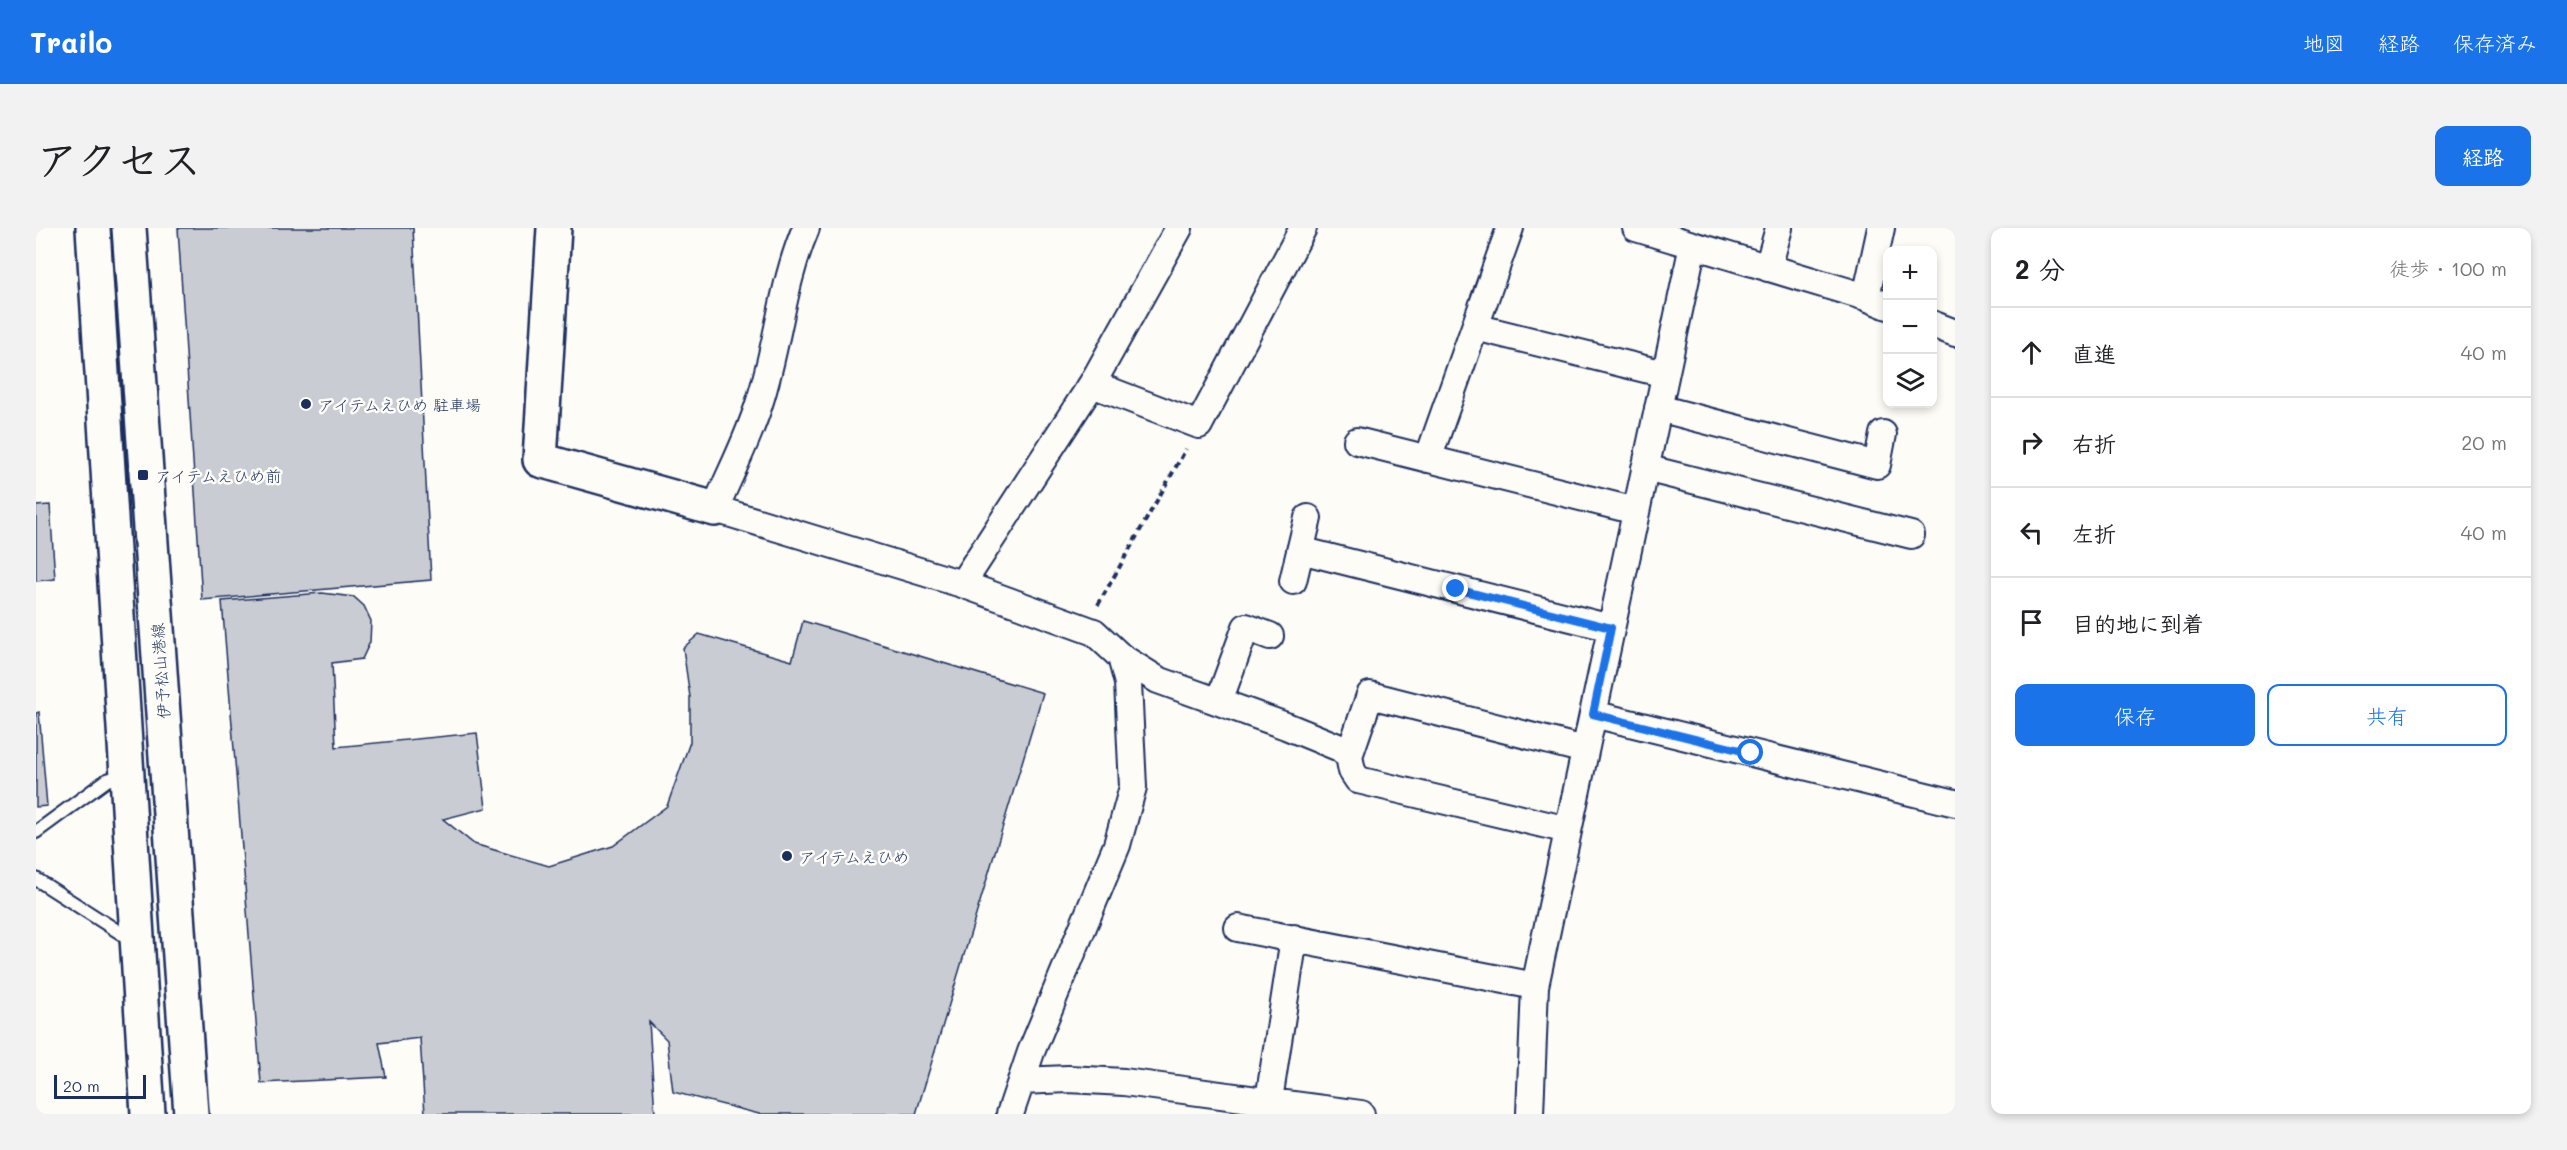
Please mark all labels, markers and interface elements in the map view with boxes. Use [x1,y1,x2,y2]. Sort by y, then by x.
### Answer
text: Trailo [30,24,112,60]
text: 地図 [2303,29,2345,56]
text: 経路 [2378,29,2420,56]
text: 保存済み [2453,29,2537,56]
button: 経路 [2435,126,2531,186]
text: アクセス [36,131,201,186]
map controls [1883,246,1937,408]
button: + [1883,246,1937,300]
text: 2 分 [2015,252,2065,286]
text: 徒歩 · 100 m [2390,255,2507,281]
button: − [1883,300,1937,354]
icon: ahead [2015,336,2048,369]
text: 直進 [2072,339,2116,368]
text: 40 m [2461,339,2507,365]
button: layers [1883,354,1937,408]
place label: アイテムえひめ 駐車場 [318,394,481,415]
marker: アイテムえひめ 駐車場 [299,397,313,411]
icon: right [2015,426,2048,459]
text: 右折 [2072,429,2116,458]
text: 20 m [2461,429,2507,455]
place label: アイテムえひめ前 [155,465,281,486]
marker: アイテムえひめ前 [136,468,150,482]
icon: left [2015,516,2048,549]
text: 左折 [2072,519,2116,548]
text: 40 m [2461,519,2507,545]
route end [1442,575,1468,601]
icon: arrive [2015,606,2048,639]
text: 目的地に到着 [2072,609,2204,638]
street label: 伊予松山港線 [146,622,174,720]
button: 保存 [2015,684,2255,746]
button: 共有 [2267,684,2507,746]
route start [1737,739,1763,765]
place label: アイテムえひめ [799,846,909,867]
marker: アイテムえひめ [780,849,794,863]
scale bar [54,1072,146,1100]
text: 20 m [63,1075,100,1096]

